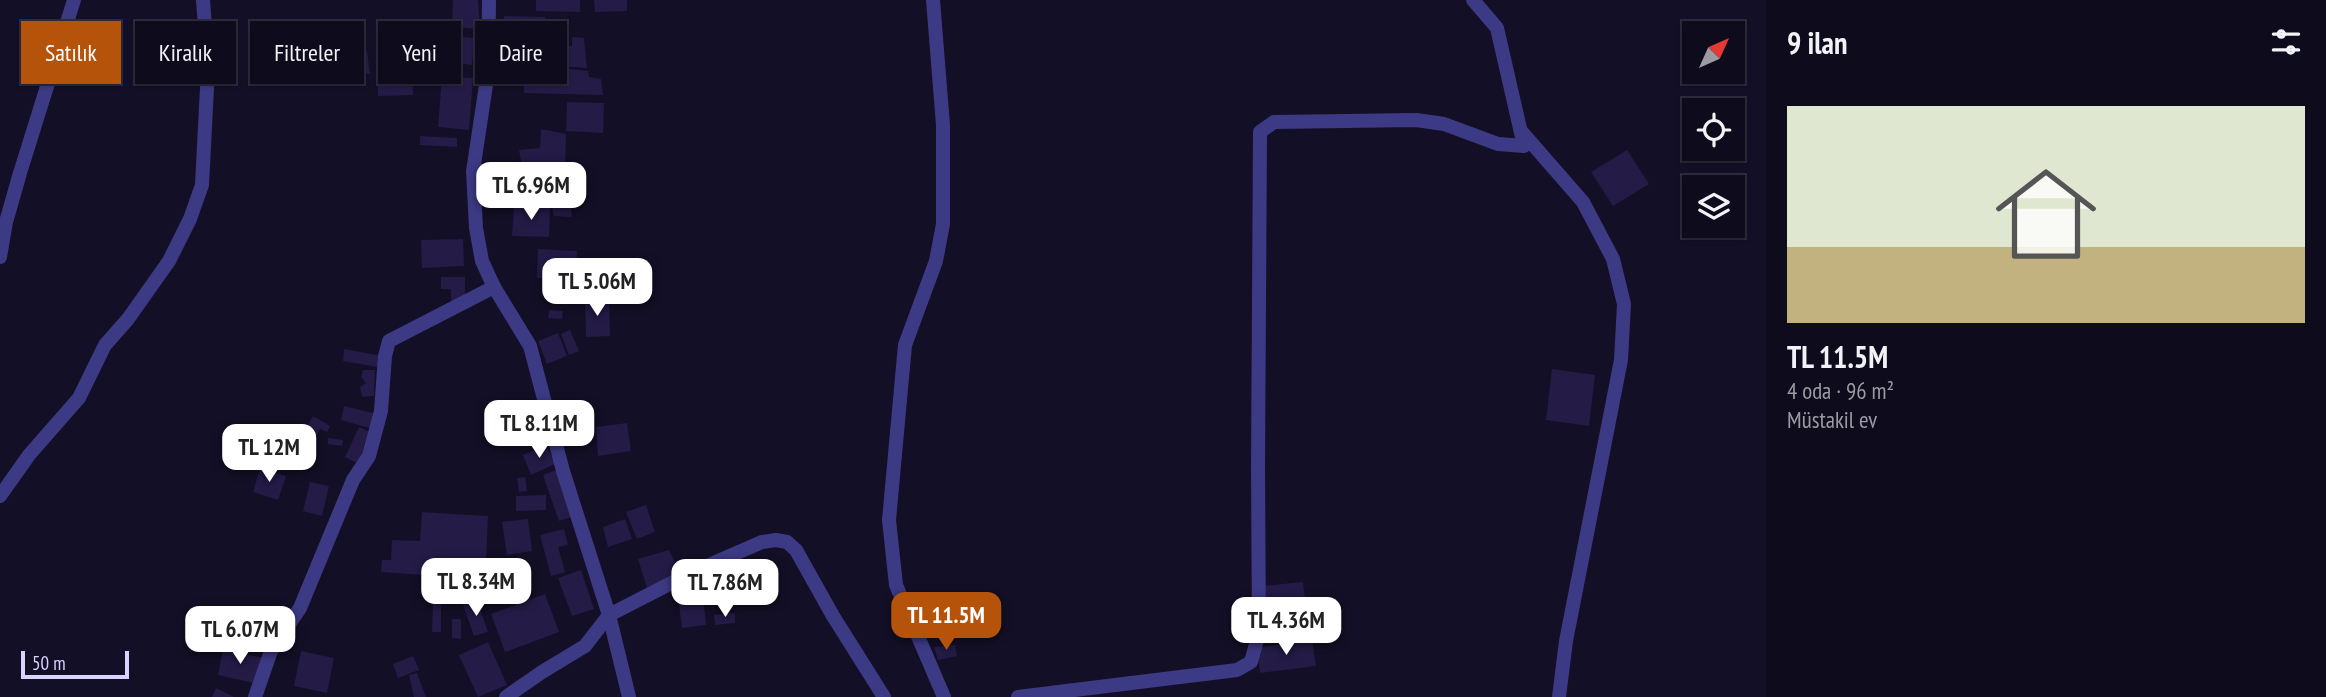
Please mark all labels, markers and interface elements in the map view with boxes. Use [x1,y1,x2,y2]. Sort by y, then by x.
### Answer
chip: Satılık [21,21,121,84]
chip: Kiralık [135,21,236,84]
chip: Filtreler [250,21,364,84]
chip: Yeni [378,21,461,84]
chip: Daire [475,21,567,84]
north arrow [1682,21,1745,84]
map controls [1682,21,1745,238]
text: 9 ilan [1787,23,1847,62]
icon: filters [2267,23,2305,61]
button: locate [1682,98,1745,161]
icon: home [1983,151,2109,277]
pin: TL 6.96M [459,162,603,222]
text: TL 6.96M [492,170,570,199]
button: layers [1682,175,1745,238]
pin: TL 5.06M [525,258,669,318]
text: TL 5.06M [558,266,636,295]
text: TL 11.5M [1787,337,1888,376]
text: 4 oda · 96 m² [1787,376,1894,405]
pin: TL 8.11M [467,400,611,460]
text: Müstakil ev [1787,405,1877,434]
text: TL 8.11M [500,408,578,437]
pin: TL 12M [212,424,326,484]
text: TL 12M [238,432,300,461]
pin: TL 8.34M [404,558,548,618]
pin: TL 7.86M [653,560,797,619]
text: TL 8.34M [437,566,515,595]
text: TL 7.86M [687,567,763,596]
pin: TL 11.5M [874,592,1018,652]
pin: TL 4.36M [1214,598,1358,657]
text: TL 11.5M [907,600,985,629]
text: TL 4.36M [1247,605,1325,634]
pin: TL 6.07M [168,606,312,666]
text: TL 6.07M [201,614,279,643]
scale bar [21,648,130,680]
text: 50 m [32,651,66,675]

